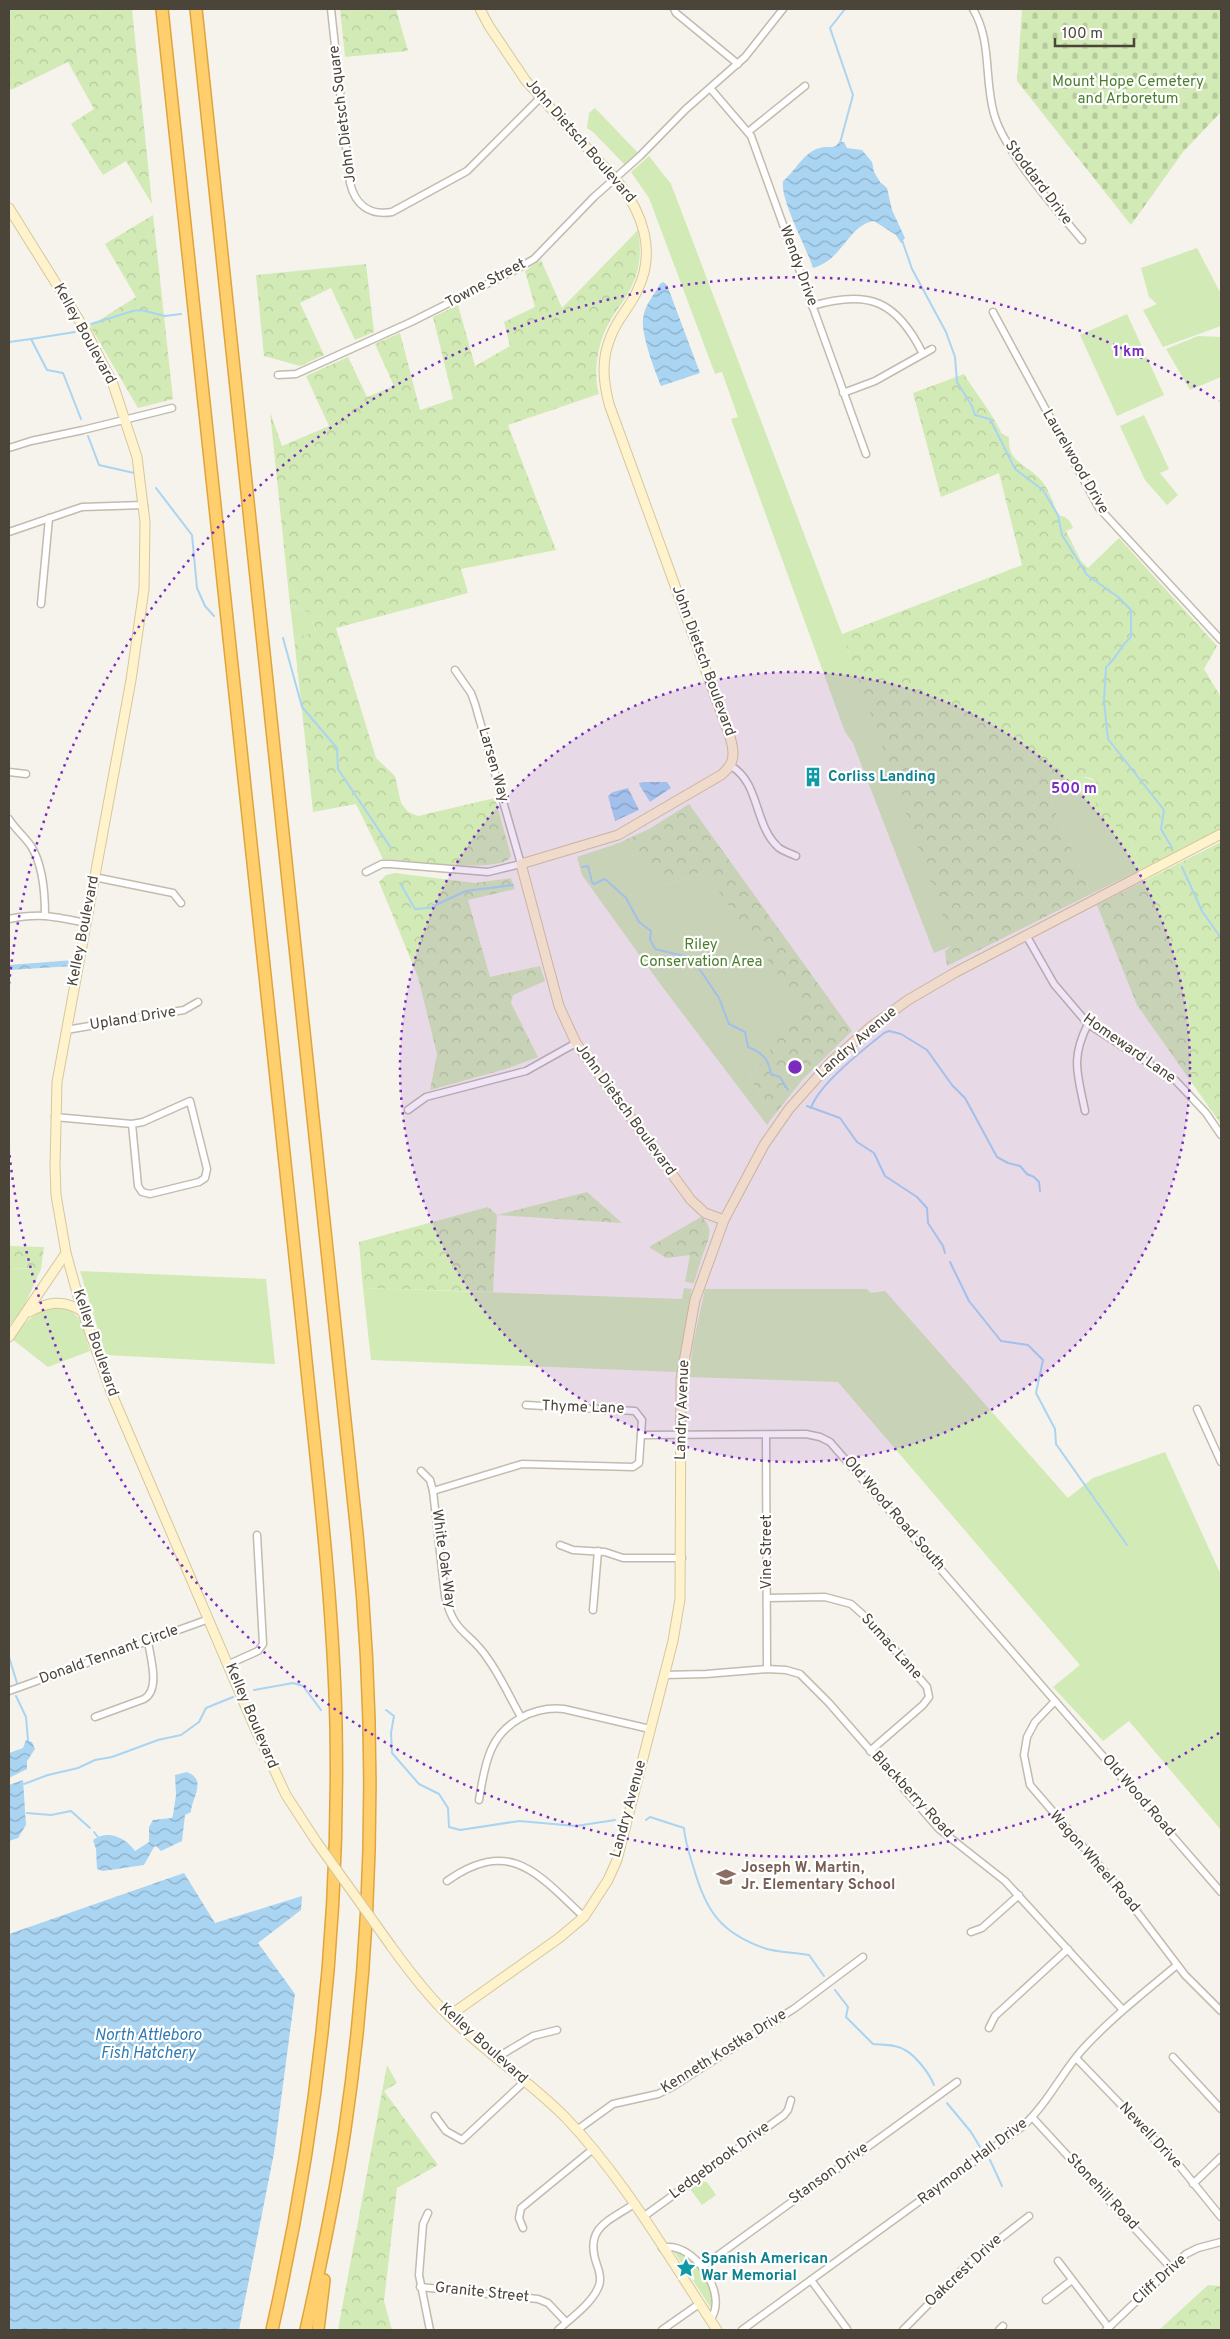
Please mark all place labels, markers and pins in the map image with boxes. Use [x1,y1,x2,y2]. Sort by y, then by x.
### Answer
building icon: Corliss Landing [802,766,824,788]
place label: Corliss Landing [828,768,936,787]
centre of rings [786,1058,804,1076]
place label: Joseph W. Martin, Jr. Elementary School [741,1859,895,1895]
school or university icon: Joseph W. Martin, Jr. Elementary School [715,1866,737,1888]
place label: Spanish American War Memorial [701,2250,828,2286]
place icon: Spanish American War Memorial [675,2257,697,2279]

